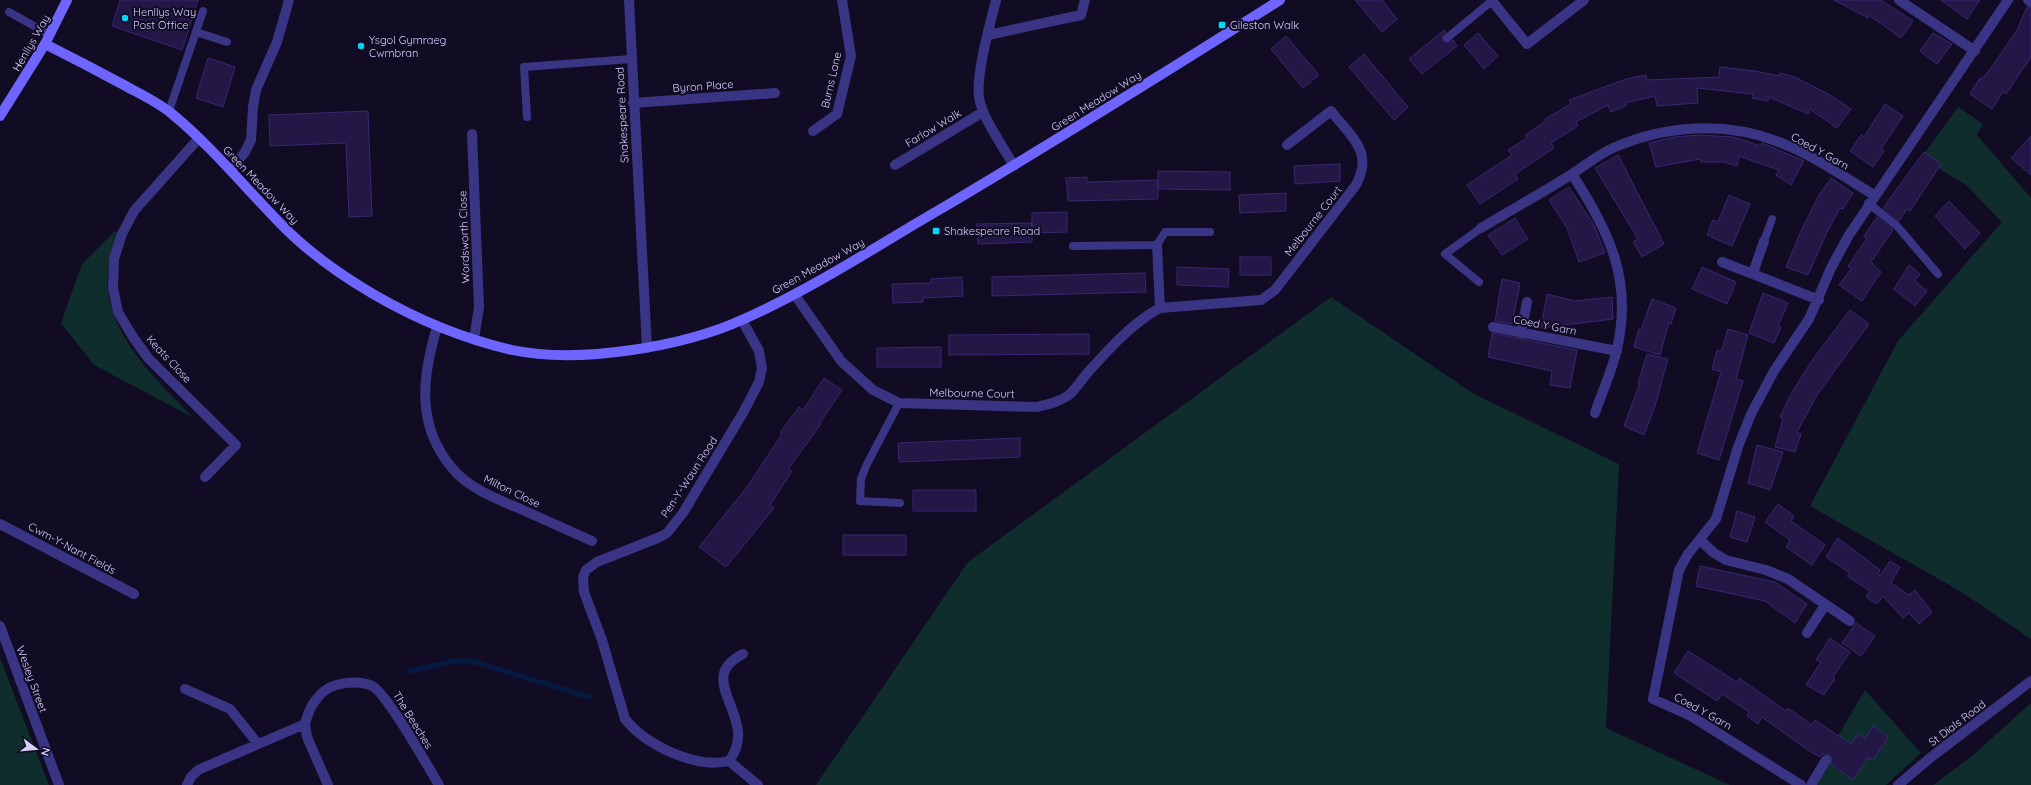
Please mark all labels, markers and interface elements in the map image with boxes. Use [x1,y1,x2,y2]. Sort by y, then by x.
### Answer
place label: Henllys Way Post Office [133,5,196,32]
street label: Henllys Way [9,12,53,74]
marker: Henllys Way Post Office [120,13,130,23]
place label: Gileston Walk [1230,18,1299,32]
marker: Gileston Walk [1217,20,1227,30]
place label: Ysgol Gymraeg Cwmbran [369,33,446,60]
marker: Ysgol Gymraeg Cwmbran [356,41,366,51]
street label: Burns Lane [818,51,844,109]
street label: Shakespeare Road [612,67,632,163]
street label: Green Meadow Way [1048,68,1144,134]
street label: Byron Place [672,77,734,95]
street label: Farlow Walk [902,106,964,150]
street label: Coed Y Garn [1789,129,1851,173]
street label: Green Meadow Way [220,143,302,227]
street label: Melbourne Court [1281,183,1345,259]
street label: Wordsworth Close [455,190,473,284]
place label: Shakespeare Road [944,224,1040,238]
marker: Shakespeare Road [931,226,941,236]
street label: Green Meadow Way [769,235,867,297]
street label: Coed Y Garn [1512,312,1578,338]
street label: Keats Close [143,332,195,386]
street label: Melbourne Court [929,385,1015,401]
street label: Pen-Y-Waun Road [658,434,720,520]
street label: Milton Close [481,471,543,511]
street label: Cwm-Y-Nant Fields [26,519,118,577]
street label: Wesley Street [13,644,51,714]
street label: The Beeches [390,689,436,751]
street label: Coed Y Garn [1672,689,1734,733]
street label: St Dials Road [1926,697,1988,749]
north arrow [16,729,56,769]
text: N [38,746,53,758]

